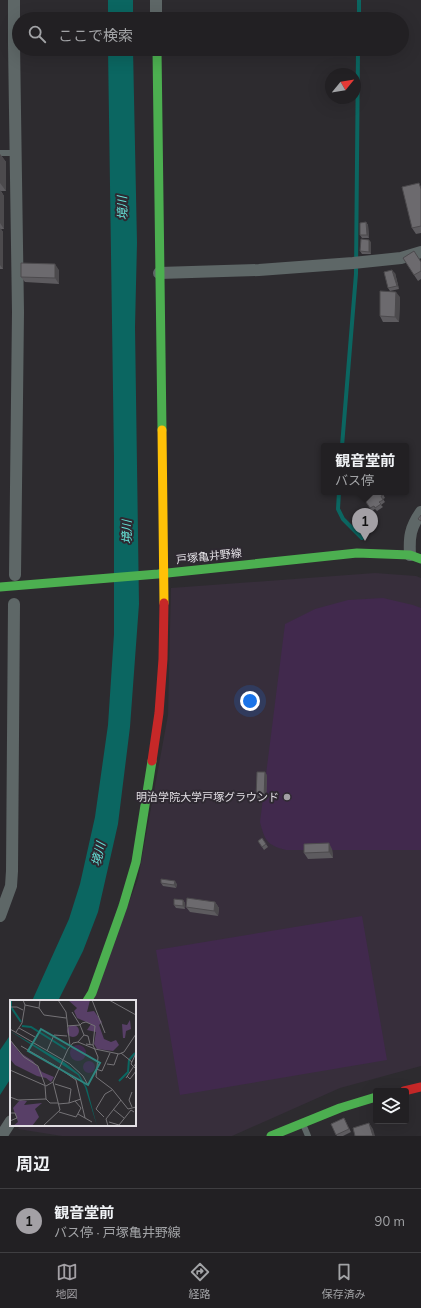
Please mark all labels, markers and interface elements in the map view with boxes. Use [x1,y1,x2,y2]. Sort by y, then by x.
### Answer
search box [12,12,409,56]
icon: search [26,23,48,45]
text: ここで検索 [58,26,133,45]
north arrow [325,68,361,104]
water label: 境川 [114,194,130,220]
popup [321,443,409,495]
text: 観音堂前 [335,451,395,470]
text: バス停 [335,472,374,488]
pin: 1 [352,508,378,541]
water label: 境川 [119,518,134,544]
street label: 戸塚亀井野線 [175,546,243,566]
your location [240,691,260,711]
place label: 明治学院大学戸塚グラウンド [136,790,279,804]
marker: 明治学院大学戸塚グラウンド [282,792,292,802]
water label: 境川 [88,839,109,867]
inset map [10,1000,136,1126]
map controls [373,1088,409,1124]
button: layers [373,1088,409,1124]
text: 周辺 [16,1153,50,1174]
text: 観音堂前 [54,1203,114,1222]
text: 1 [25,1213,33,1229]
text: 90 m [375,1213,405,1229]
text: バス停 · 戸塚亀井野線 [54,1224,181,1240]
tab: 地図 [56,1261,78,1301]
tab: 経路 [189,1261,211,1301]
tab: 保存済み [322,1261,366,1301]

